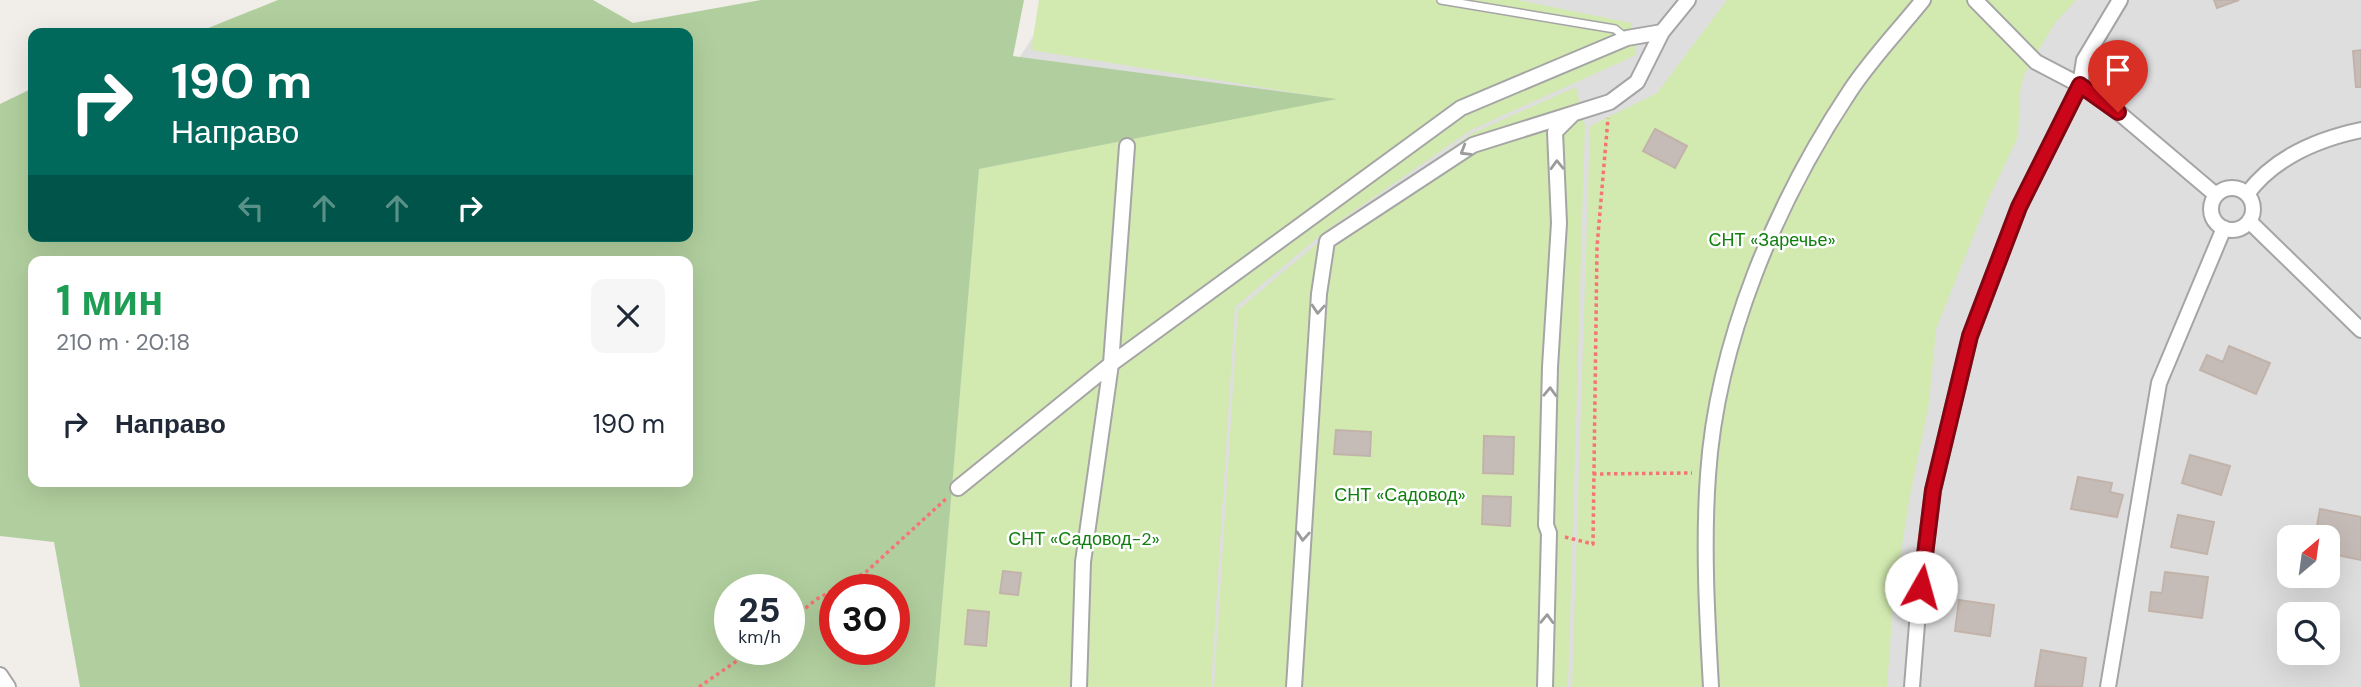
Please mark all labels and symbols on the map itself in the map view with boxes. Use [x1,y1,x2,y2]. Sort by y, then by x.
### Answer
pin [2088,40,2148,112]
one-way arrow [1460,142,1473,155]
one-way arrow [1549,159,1564,170]
park label: СНТ «Заречье» [1708,228,1836,252]
one-way arrow [1310,304,1325,315]
one-way arrow [1542,386,1557,397]
park label: СНТ «Садовод» [1334,483,1466,507]
north arrow [2277,525,2340,588]
park label: СНТ «Садовод-2» [1008,527,1160,551]
one-way arrow [1296,531,1311,542]
position arrow [1884,550,1958,624]
speed limit sign: 30 [819,574,910,665]
one-way arrow [1539,613,1555,624]

